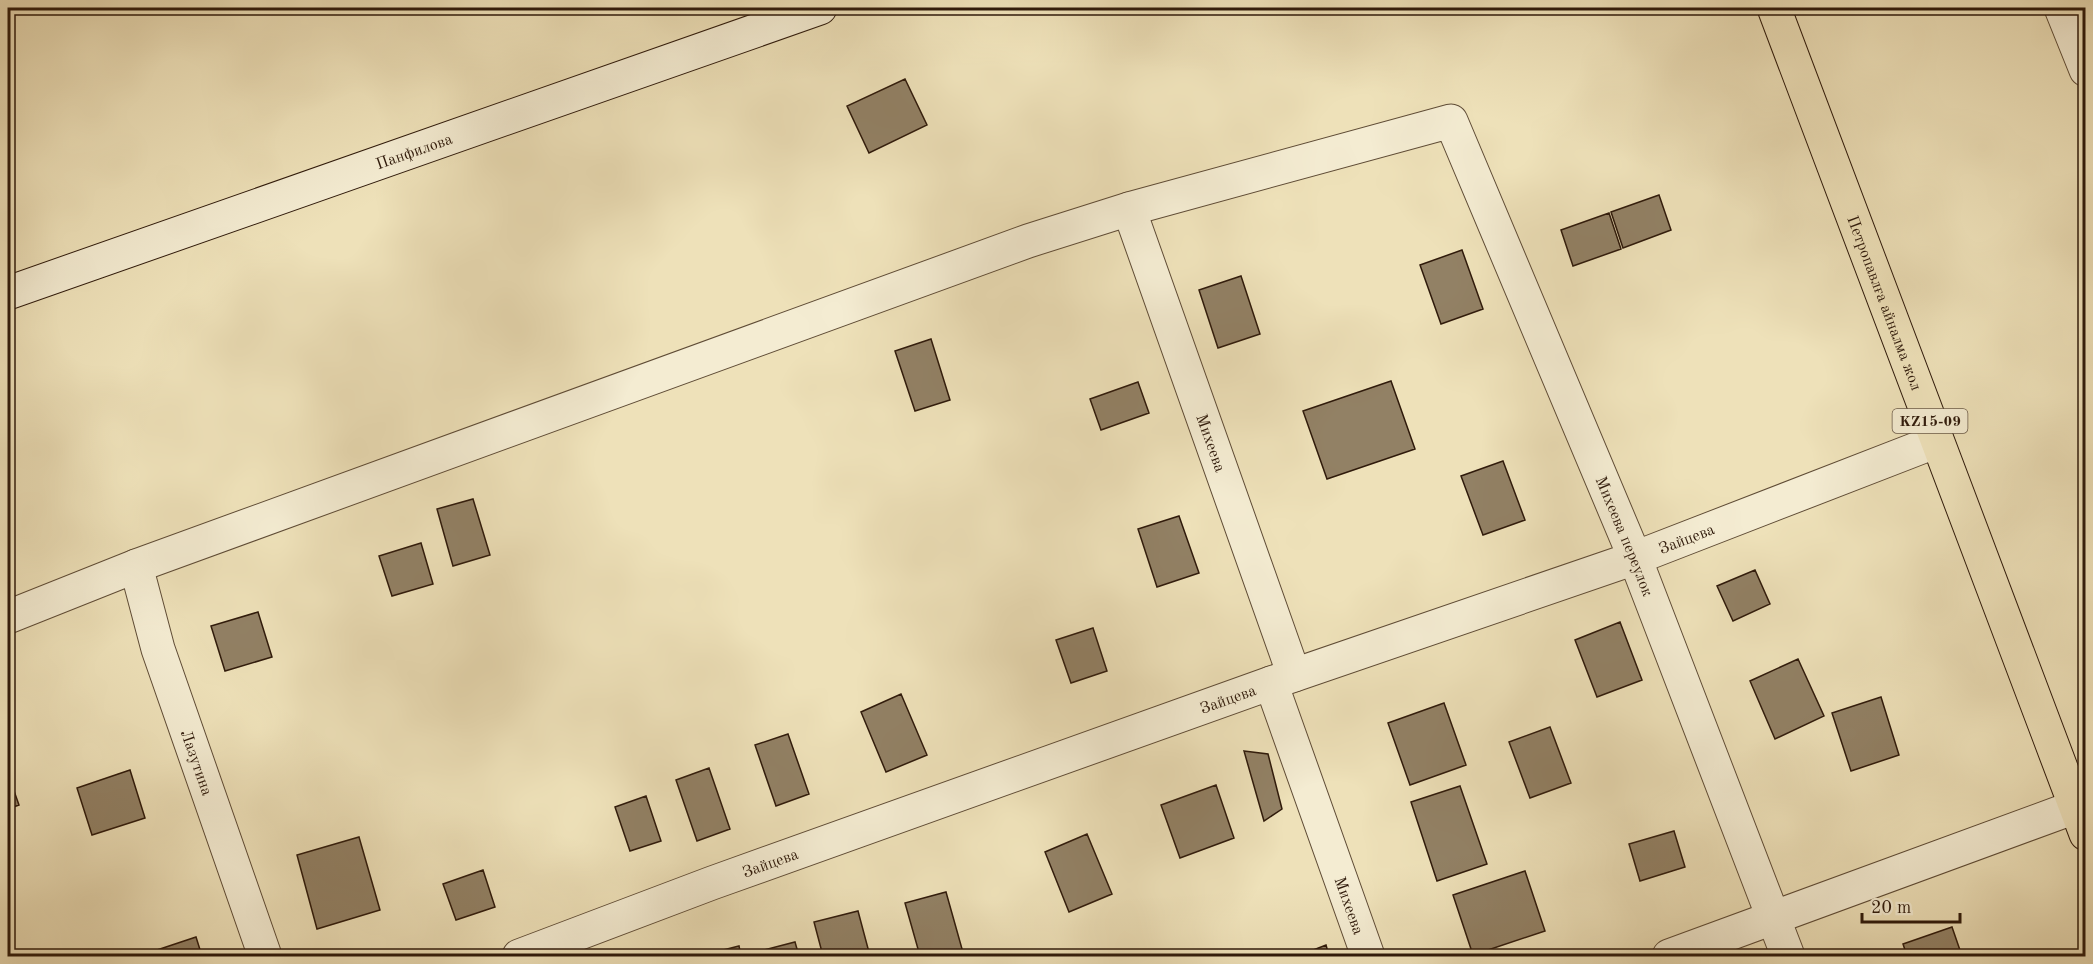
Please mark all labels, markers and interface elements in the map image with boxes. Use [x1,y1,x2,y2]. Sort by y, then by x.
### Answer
street label: Панфилова [374,132,455,173]
street label: Петропавлға айналма жол [1843,214,1924,393]
road number: KZ15-09 [1892,409,1968,433]
street label: Михеева [1192,412,1228,475]
street label: Михеева переулок [1592,474,1655,599]
street label: Зайцева [1657,522,1717,558]
street label: Зайцева [1198,683,1259,718]
street label: Лазутина [177,728,215,798]
street label: Зайцева [741,847,801,881]
street label: Михеева [1330,875,1366,937]
scale bar [1862,886,1960,924]
text: 20 m [1871,899,1911,917]

